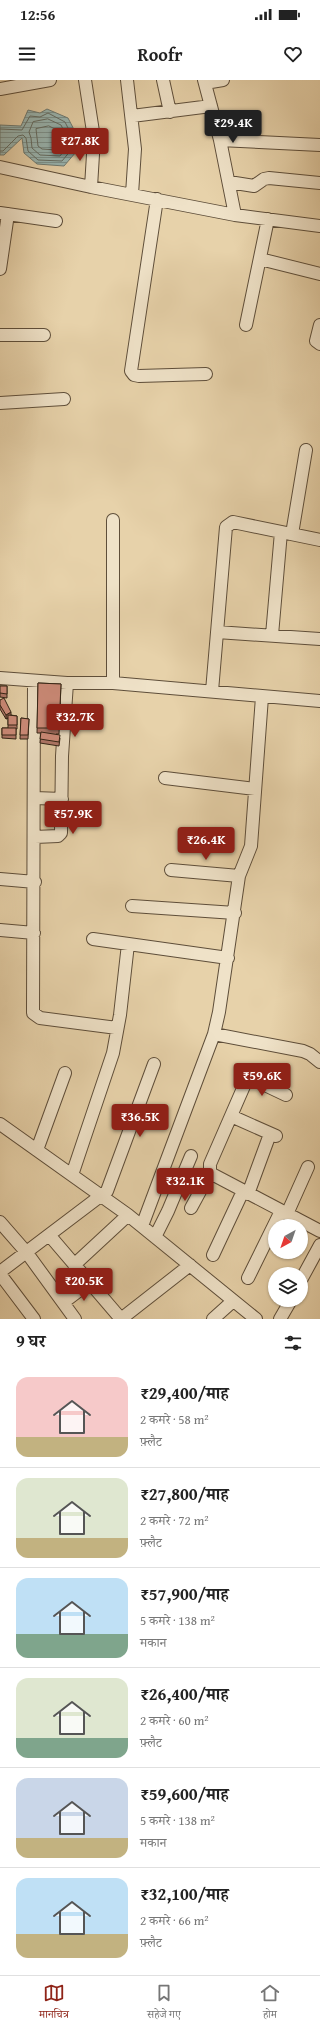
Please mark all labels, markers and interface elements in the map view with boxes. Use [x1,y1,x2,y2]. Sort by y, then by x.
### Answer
text: 12:56 [20,4,55,25]
text: Roofr [138,41,182,68]
icon: menu [16,43,38,65]
icon: heart [282,43,304,65]
pin: ₹29.4K [200,110,266,144]
text: ₹29.4K [214,113,252,132]
pin: ₹27.8K [47,128,113,162]
text: ₹27.8K [61,131,99,150]
pin: ₹32.7K [42,704,108,738]
text: ₹32.7K [56,707,94,726]
pin: ₹57.9K [40,801,106,835]
text: ₹57.9K [54,804,92,823]
pin: ₹26.4K [173,827,239,861]
text: ₹26.4K [187,830,225,849]
pin: ₹59.6K [229,1063,295,1097]
text: ₹59.6K [243,1066,281,1085]
pin: ₹36.5K [107,1104,173,1138]
text: ₹36.5K [121,1107,159,1126]
pin: ₹32.1K [152,1168,218,1202]
text: ₹32.1K [166,1171,204,1190]
north arrow [268,1219,308,1259]
map controls [268,1219,308,1307]
button: layers [268,1267,308,1307]
pin: ₹20.5K [51,1268,117,1302]
text: ₹20.5K [65,1271,103,1290]
text: 9 घर [16,1328,45,1353]
icon: filters [282,1332,304,1354]
text: ₹29,400/माह [140,1380,229,1405]
icon: home [48,1393,96,1441]
text: 2 कमरे · 58 m² [140,1410,209,1429]
text: फ़्लैट [140,1432,162,1451]
text: ₹27,800/माह [140,1481,229,1506]
icon: home [48,1494,96,1542]
text: 2 कमरे · 72 m² [140,1511,209,1530]
text: फ़्लैट [140,1533,162,1552]
text: ₹57,900/माह [140,1581,229,1606]
icon: home [48,1594,96,1642]
text: 5 कमरे · 138 m² [140,1611,215,1630]
text: मकान [140,1633,166,1652]
text: ₹26,400/माह [140,1681,229,1706]
icon: home [48,1694,96,1742]
text: 2 कमरे · 60 m² [140,1711,209,1730]
text: फ़्लैट [140,1733,162,1752]
text: ₹59,600/माह [140,1781,229,1806]
icon: home [48,1794,96,1842]
text: 5 कमरे · 138 m² [140,1811,215,1830]
text: मकान [140,1833,166,1852]
text: ₹32,100/माह [140,1881,229,1906]
icon: home [48,1894,96,1942]
text: 2 कमरे · 66 m² [140,1911,209,1930]
text: फ़्लैट [140,1933,162,1952]
tab: मानचित्र [39,1982,69,2025]
tab: सहेजे गए [147,1982,181,2025]
tab: होम [259,1982,281,2025]

